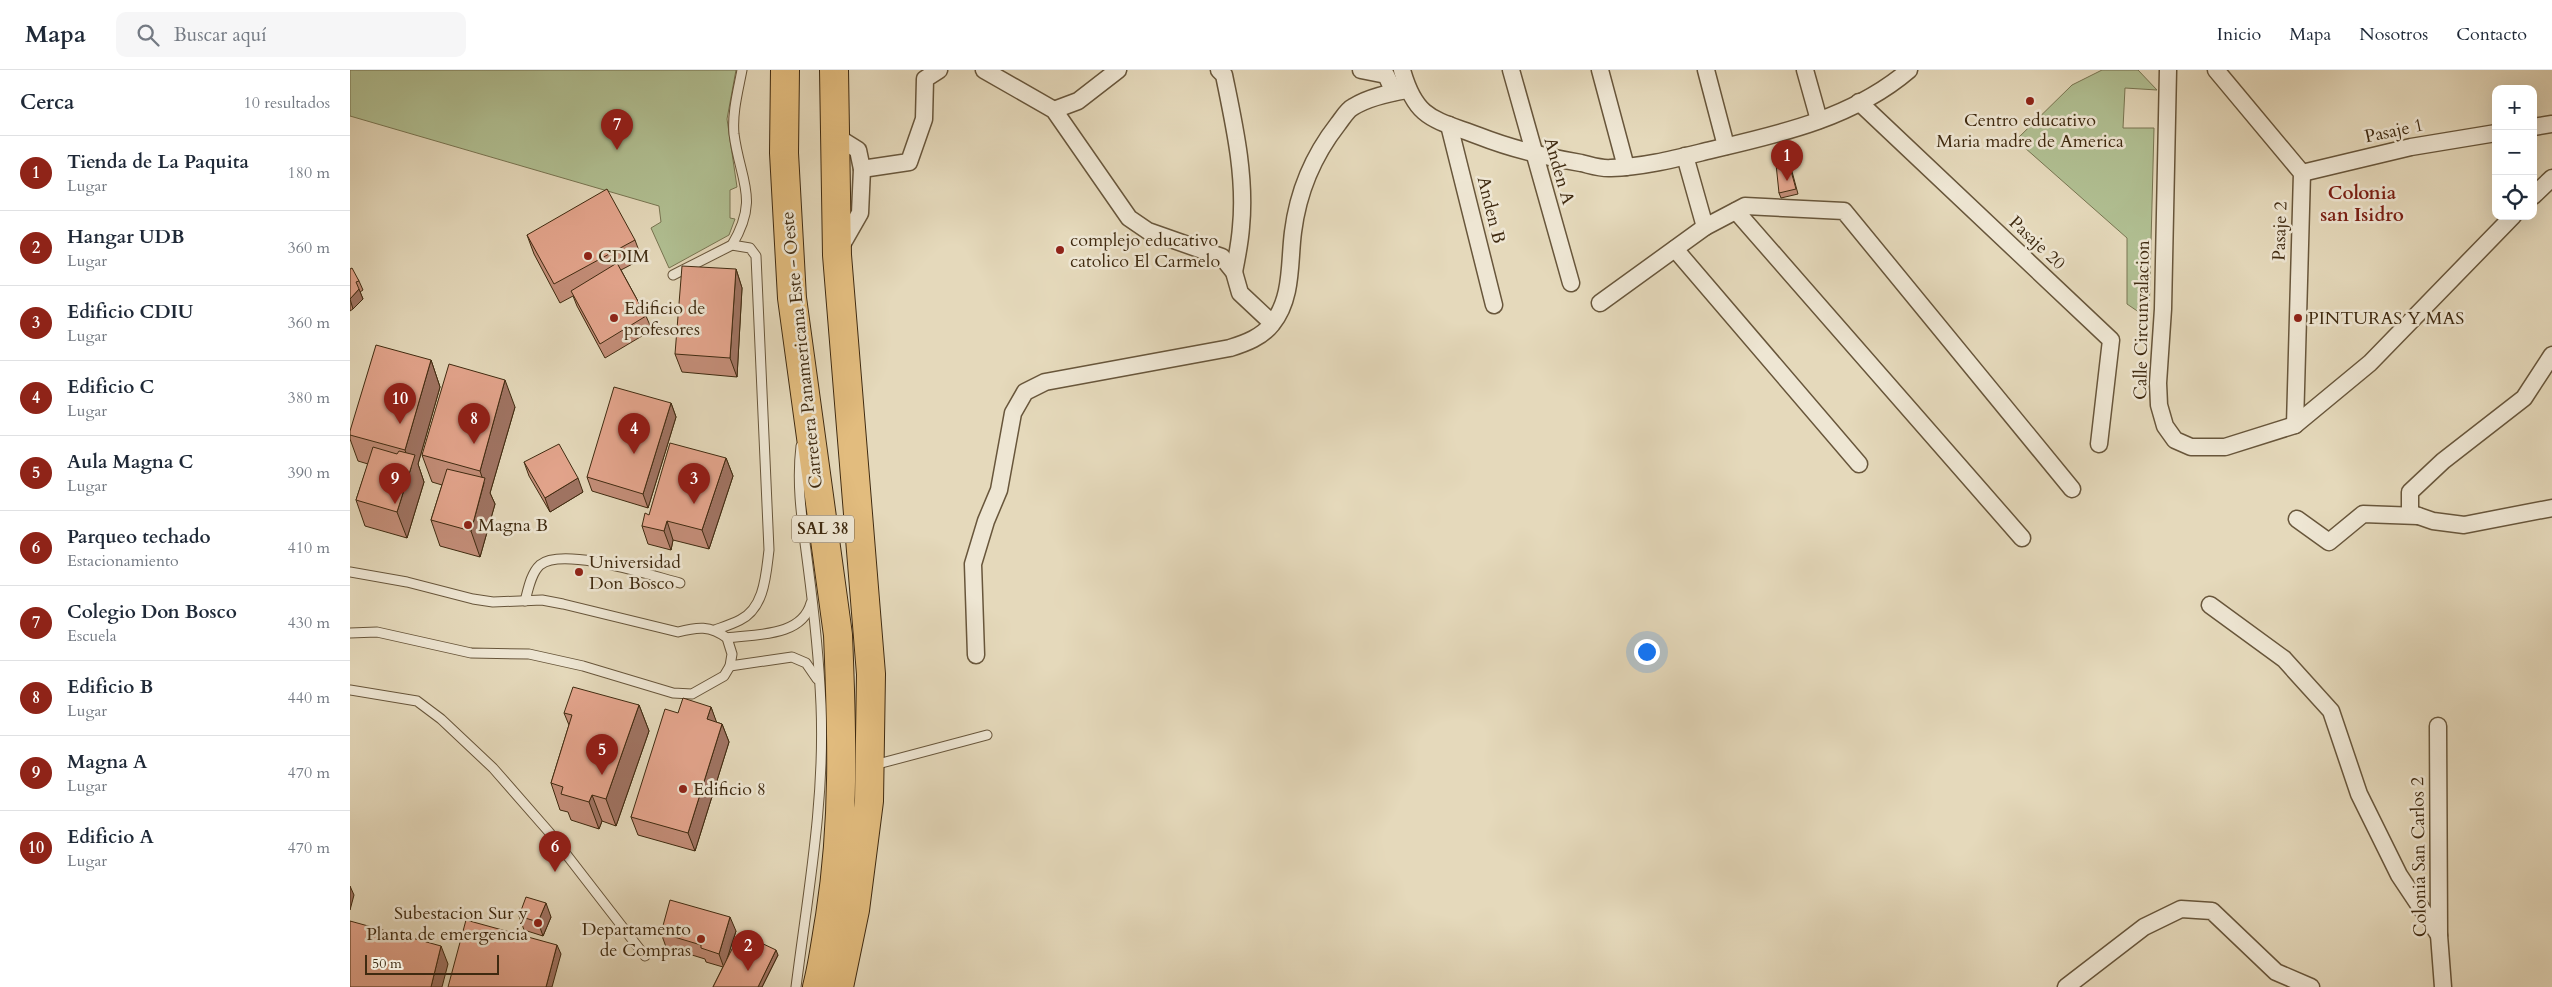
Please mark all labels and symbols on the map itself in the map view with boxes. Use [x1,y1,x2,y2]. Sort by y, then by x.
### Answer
marker: Centro educativo Maria madre de America [2024,95,2036,107]
place label: Centro educativo Maria madre de America [1936,108,2124,154]
pin: 7 [601,109,633,150]
street label: Pasaje 1 [2362,113,2426,149]
street label: Anden A [1538,135,1581,208]
pin: 1 [1771,140,1803,181]
street label: Anden B [1471,174,1511,246]
district label: Colonia san Isidro [2320,180,2404,228]
street label: Pasaje 2 [2266,201,2294,261]
street label: Carretera Panamericana Este - Oeste [775,210,829,490]
street label: Pasaje 20 [2003,210,2071,276]
place label: complejo educativo catolico El Carmelo [1070,228,1220,274]
street label: Calle Circunvalacion [2128,239,2156,400]
place label: CDIM [598,244,650,269]
marker: complejo educativo catolico El Carmelo [1054,244,1066,256]
marker: CDIM [582,250,594,262]
place label: Edificio de profesores [624,296,705,342]
place label: PINTURAS Y MAS [2308,306,2464,331]
marker: Edificio de profesores [608,312,620,324]
marker: PINTURAS Y MAS [2292,312,2304,324]
pin: 10 [384,383,416,424]
pin: 8 [458,403,490,444]
pin: 4 [618,413,650,454]
pin: 9 [379,463,411,504]
pin: 3 [678,463,710,504]
place label: Magna B [478,513,548,538]
road number: SAL 38 [792,516,854,542]
marker: Magna B [462,519,474,531]
place label: Universidad Don Bosco [589,550,681,596]
marker: Universidad Don Bosco [573,566,585,578]
your location [1634,639,1660,665]
pin: 5 [586,734,618,775]
place label: Edificio 8 [693,777,766,802]
street label: Colonia San Carlos 2 [2405,777,2433,937]
marker: Edificio 8 [677,783,689,795]
pin: 6 [539,831,571,872]
place label: Subestacion Sur y Planta de emergencia [366,901,528,947]
marker: Subestacion Sur y Planta de emergencia [532,917,544,929]
place label: Departamento de Compras [582,917,691,963]
pin: 2 [732,930,764,971]
marker: Departamento de Compras [695,933,707,945]
scale bar [365,952,499,975]

